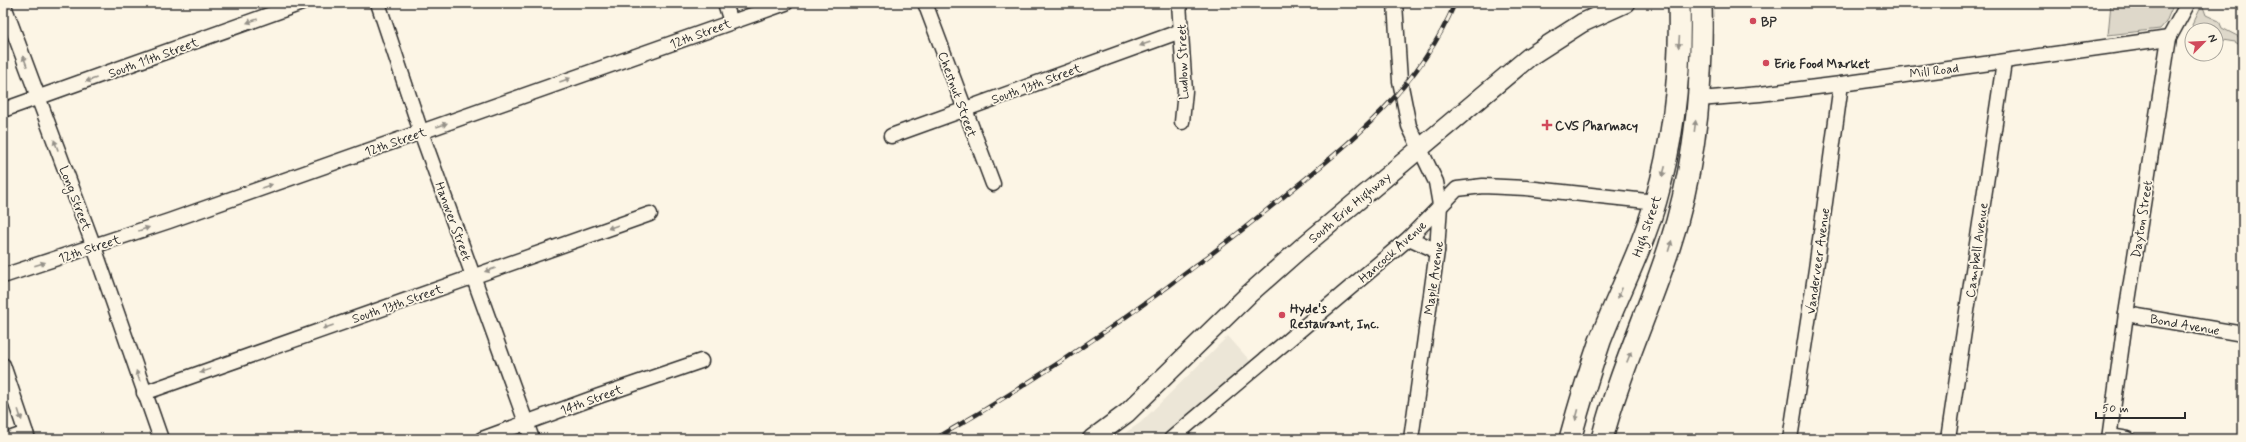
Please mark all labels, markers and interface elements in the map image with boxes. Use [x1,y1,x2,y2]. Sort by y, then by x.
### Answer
place label: BP [1761,14,1777,31]
street label: 12th Street [667,15,734,53]
marker: BP [1748,16,1758,26]
one-way arrow [246,19,258,25]
north arrow [2184,22,2224,62]
street label: Ludlow Street [1174,24,1193,100]
text: N [2204,32,2220,45]
street label: South 11th Street [106,34,201,83]
one-way arrow [1676,36,1683,48]
one-way arrow [1138,41,1150,47]
street label: Chestnut Street [933,49,980,140]
one-way arrow [21,55,27,67]
place label: Erie Food Market [1774,56,1871,73]
marker: Erie Food Market [1761,58,1771,68]
street label: South 13th Street [989,60,1084,109]
street label: Mill Road [1909,60,1960,83]
one-way arrow [84,77,96,83]
one-way arrow [559,77,571,83]
place label: CVS Pharmacy [1555,118,1638,135]
marker: CVS Pharmacy [1542,120,1552,130]
one-way arrow [1692,120,1698,133]
one-way arrow [437,121,449,127]
street label: 12th Street [362,124,429,161]
one-way arrow [52,138,58,150]
street label: Long Street [54,164,95,234]
one-way arrow [1661,165,1667,177]
street label: South Erie Highway [1305,168,1396,249]
street label: Dayton Street [2128,179,2157,259]
street label: Hanover Street [430,180,475,264]
one-way arrow [261,183,273,189]
street label: High Street [1629,193,1668,260]
street label: Campbell Avenue [1962,202,1993,299]
street label: Vanderveer Avenue [1803,207,1834,316]
street label: Hancock Avenue [1355,217,1431,287]
one-way arrow [607,224,619,230]
one-way arrow [139,226,151,232]
street label: 12th Street [56,231,123,267]
one-way arrow [1667,239,1673,251]
street label: Maple Avenue [1421,240,1448,316]
one-way arrow [34,261,46,267]
one-way arrow [484,267,496,273]
street label: South 13th Street [350,281,445,328]
one-way arrow [1617,288,1623,300]
place label: Hyde's Restaurant, Inc. [1290,301,1379,333]
marker: Hyde's Restaurant, Inc. [1277,310,1287,320]
street label: Bond Avenue [2149,311,2221,340]
one-way arrow [322,325,334,331]
one-way arrow [1626,351,1632,362]
one-way arrow [199,368,211,374]
one-way arrow [135,370,141,382]
street label: 14th Street [558,381,625,420]
scale bar [2096,394,2185,420]
text: 50 m [2102,401,2129,417]
one-way arrow [17,409,23,421]
one-way arrow [1573,409,1579,422]

